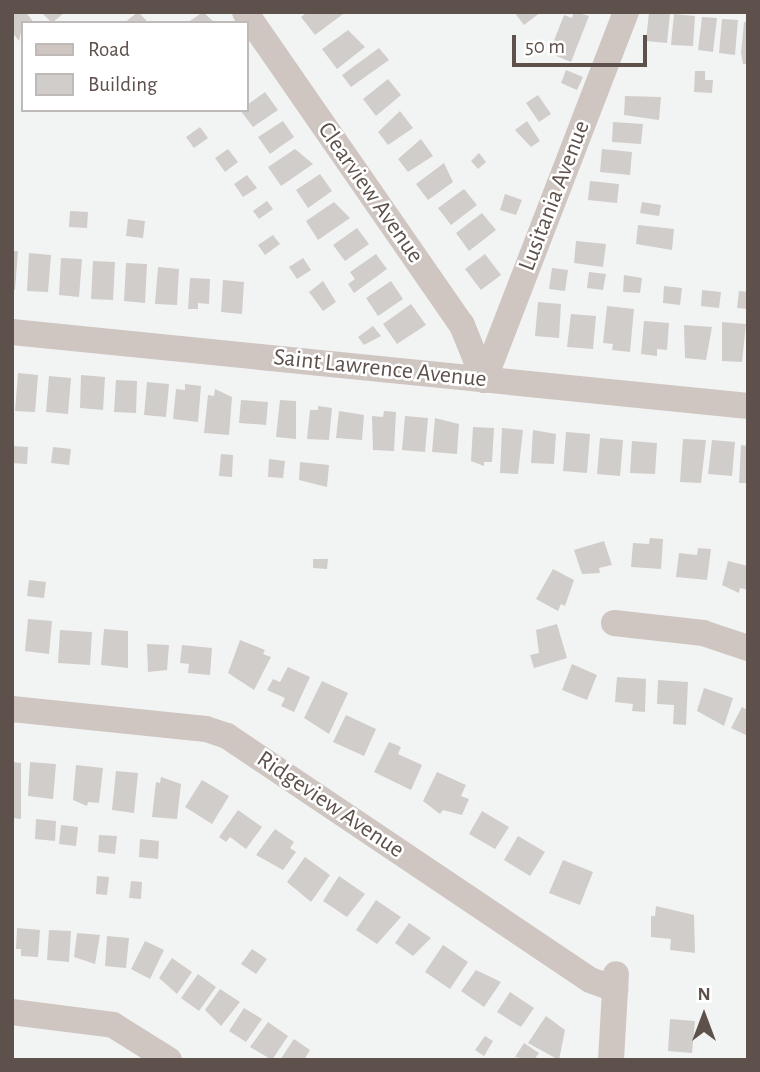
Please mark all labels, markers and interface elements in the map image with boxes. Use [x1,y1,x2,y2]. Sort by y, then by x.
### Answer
legend [21,21,248,112]
scale bar [515,21,650,65]
text: 50 m [525,36,565,57]
text: Road [88,39,130,60]
text: Building [88,74,157,95]
street label: Clearview Avenue [311,117,429,269]
street label: Lusitania Avenue [513,117,597,275]
street label: Saint Lawrence Avenue [272,343,488,395]
street label: Ridgeview Avenue [251,745,409,865]
north arrow [669,981,739,1051]
text: N [697,985,711,1004]

